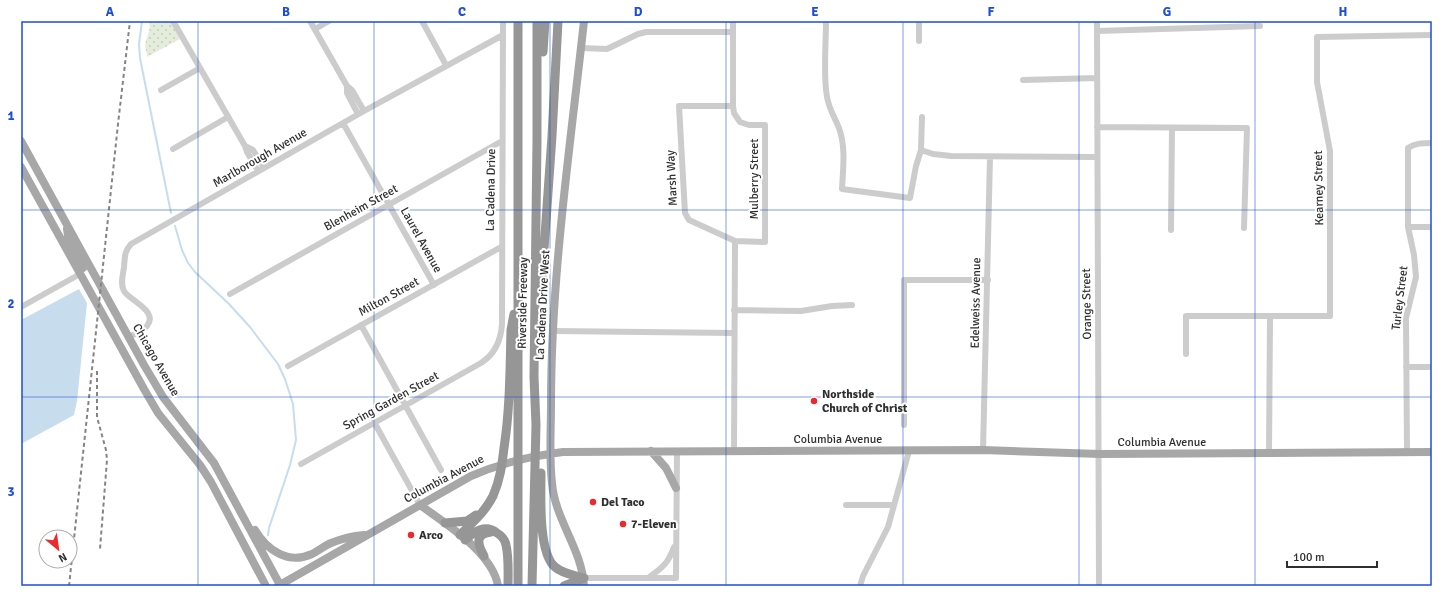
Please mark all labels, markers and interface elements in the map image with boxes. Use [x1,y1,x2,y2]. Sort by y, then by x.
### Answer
text: A [106,4,115,20]
text: B [282,4,290,20]
text: C [458,4,466,20]
text: D [634,4,643,20]
text: E [811,4,819,20]
text: F [988,4,995,20]
text: G [1163,4,1171,20]
text: H [1339,4,1347,20]
text: 1 [7,108,15,124]
street label: Marlborough Avenue [210,125,310,191]
street label: Mulberry Street [747,139,762,219]
street label: La Cadena Drive [483,149,499,231]
street label: Marsh Way [663,149,681,206]
street label: Kearney Street [1311,150,1327,226]
street label: Blenheim Street [321,181,401,235]
street label: Laurel Avenue [397,205,445,275]
street label: La Cadena Drive West [533,249,553,361]
street label: Riverside Freeway [515,257,531,349]
street label: Edelweiss Avenue [968,257,984,349]
street label: Turley Street [1389,265,1411,331]
street label: Orange Street [1079,268,1095,340]
street label: Milton Street [356,274,422,320]
text: 2 [7,296,15,312]
street label: Chicago Avenue [129,321,183,399]
street label: Spring Garden Street [340,368,442,434]
place label: Northside Church of Christ [822,387,908,416]
marker: Northside Church of Christ [809,396,819,406]
street label: Columbia Avenue [794,432,882,447]
street label: Columbia Avenue [1118,435,1206,450]
street label: Columbia Avenue [401,452,487,506]
text: 3 [7,484,15,500]
place label: Del Taco [601,495,645,510]
marker: Del Taco [588,497,598,507]
place label: 7-Eleven [631,517,677,532]
marker: 7-Eleven [618,519,628,529]
place label: Arco [419,528,443,543]
north arrow [38,529,78,569]
marker: Arco [406,530,416,540]
scale bar [1287,543,1377,569]
text: N [56,550,69,565]
text: 100 m [1293,550,1325,565]

